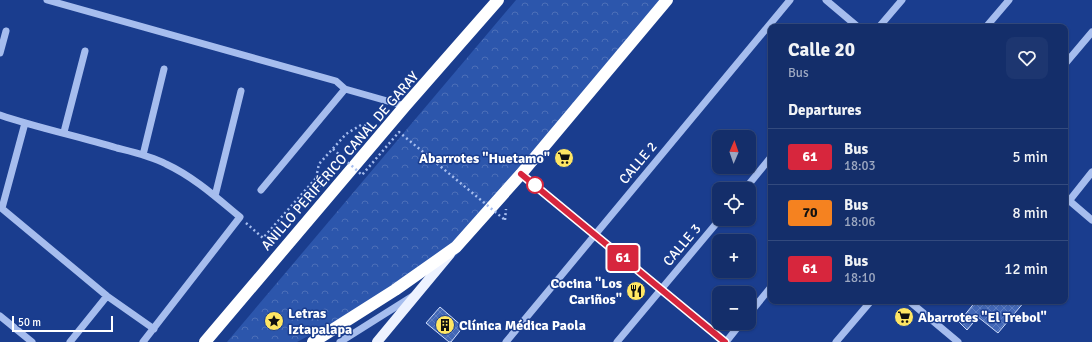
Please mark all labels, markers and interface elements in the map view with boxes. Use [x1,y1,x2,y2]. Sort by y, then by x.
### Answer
button: heart [1006,37,1048,79]
text: Calle 20 [788,38,855,62]
text: Bus [788,65,809,81]
street label: ANILLO PERIFÉRICO CANAL DE GARAY [258,68,422,254]
text: Departures [788,101,861,119]
north arrow [712,130,756,174]
map controls [712,130,756,330]
street label: CALLE 2 [615,138,661,188]
text: Bus [844,140,868,158]
supermarket icon: Abarrotes "Huetamo" [553,147,575,169]
text: 61 [802,148,818,165]
text: 5 min [1012,148,1048,166]
place label: Abarrotes "Huetamo" [419,150,550,167]
text: 18:03 [844,158,876,174]
unlabelled marker [526,176,544,194]
button: locate [712,182,756,226]
text: Bus [844,196,868,214]
text: 70 [802,204,818,221]
text: 8 min [1012,204,1048,222]
text: 18:06 [844,214,876,230]
street label: CALLE 3 [659,220,705,270]
button: + [712,234,756,278]
line badge: 61 [605,245,641,271]
text: 61 [615,249,631,266]
text: Bus [844,252,868,270]
text: 61 [802,260,818,277]
text: 12 min [1004,260,1048,278]
text: 18:10 [844,270,876,286]
place label: Cocina "Los Cariños" [550,275,622,308]
restaurant icon: Cocina "Los Cariños" [625,280,647,302]
button: − [712,286,756,330]
place label: Letras Iztapalapa [288,305,352,338]
supermarket icon: Abarrotes "El Trebol" [893,306,915,328]
place label: Abarrotes "El Trebol" [918,309,1047,326]
place icon: Letras Iztapalapa [263,310,285,332]
scale bar [12,314,113,333]
building icon: Clínica Médica Paola [434,314,456,336]
text: 50 m [18,316,41,329]
place label: Clínica Médica Paola [459,317,586,334]

